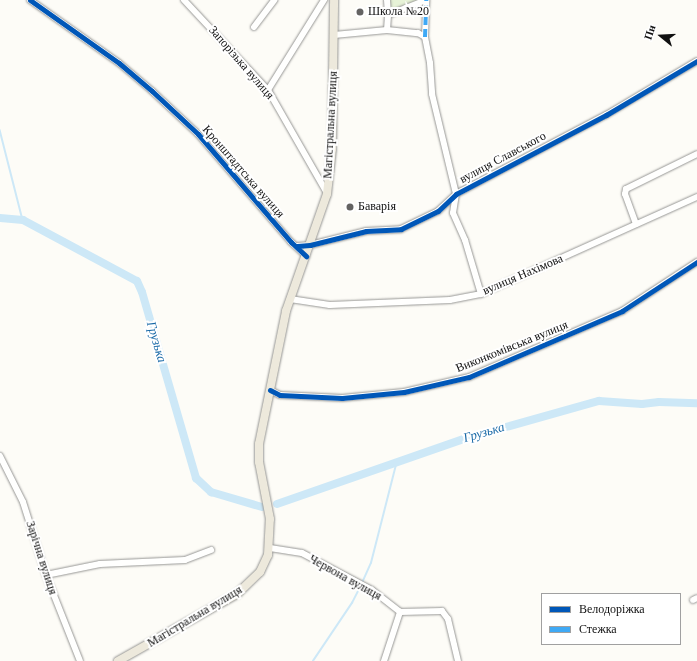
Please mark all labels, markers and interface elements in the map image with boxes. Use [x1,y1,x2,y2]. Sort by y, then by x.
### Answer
place label: Школа №20 [368,5,429,19]
marker: Школа №20 [355,7,365,17]
north arrow [641,16,681,56]
street label: Запорізька вулиця [205,23,277,103]
text: Пн [642,23,658,41]
street label: Магістральна вулиця [321,71,341,179]
street label: Кронштадтська вулиця [199,123,287,221]
street label: вулиця Славського [457,129,549,187]
place label: Баварія [358,200,396,214]
marker: Баварія [345,202,355,212]
street label: вулиця Нахімова [481,252,565,298]
street label: Виконкомівська вулиця [454,318,570,376]
water label: Грузька [143,320,169,364]
water label: Грузька [462,420,506,446]
street label: Зарічна вулиця [22,519,60,597]
street label: Червона вулиця [306,552,384,604]
street label: Магістральна вулиця [145,583,245,651]
legend [541,593,681,645]
text: Велодоріжка [579,602,645,616]
text: Стежка [579,622,617,636]

